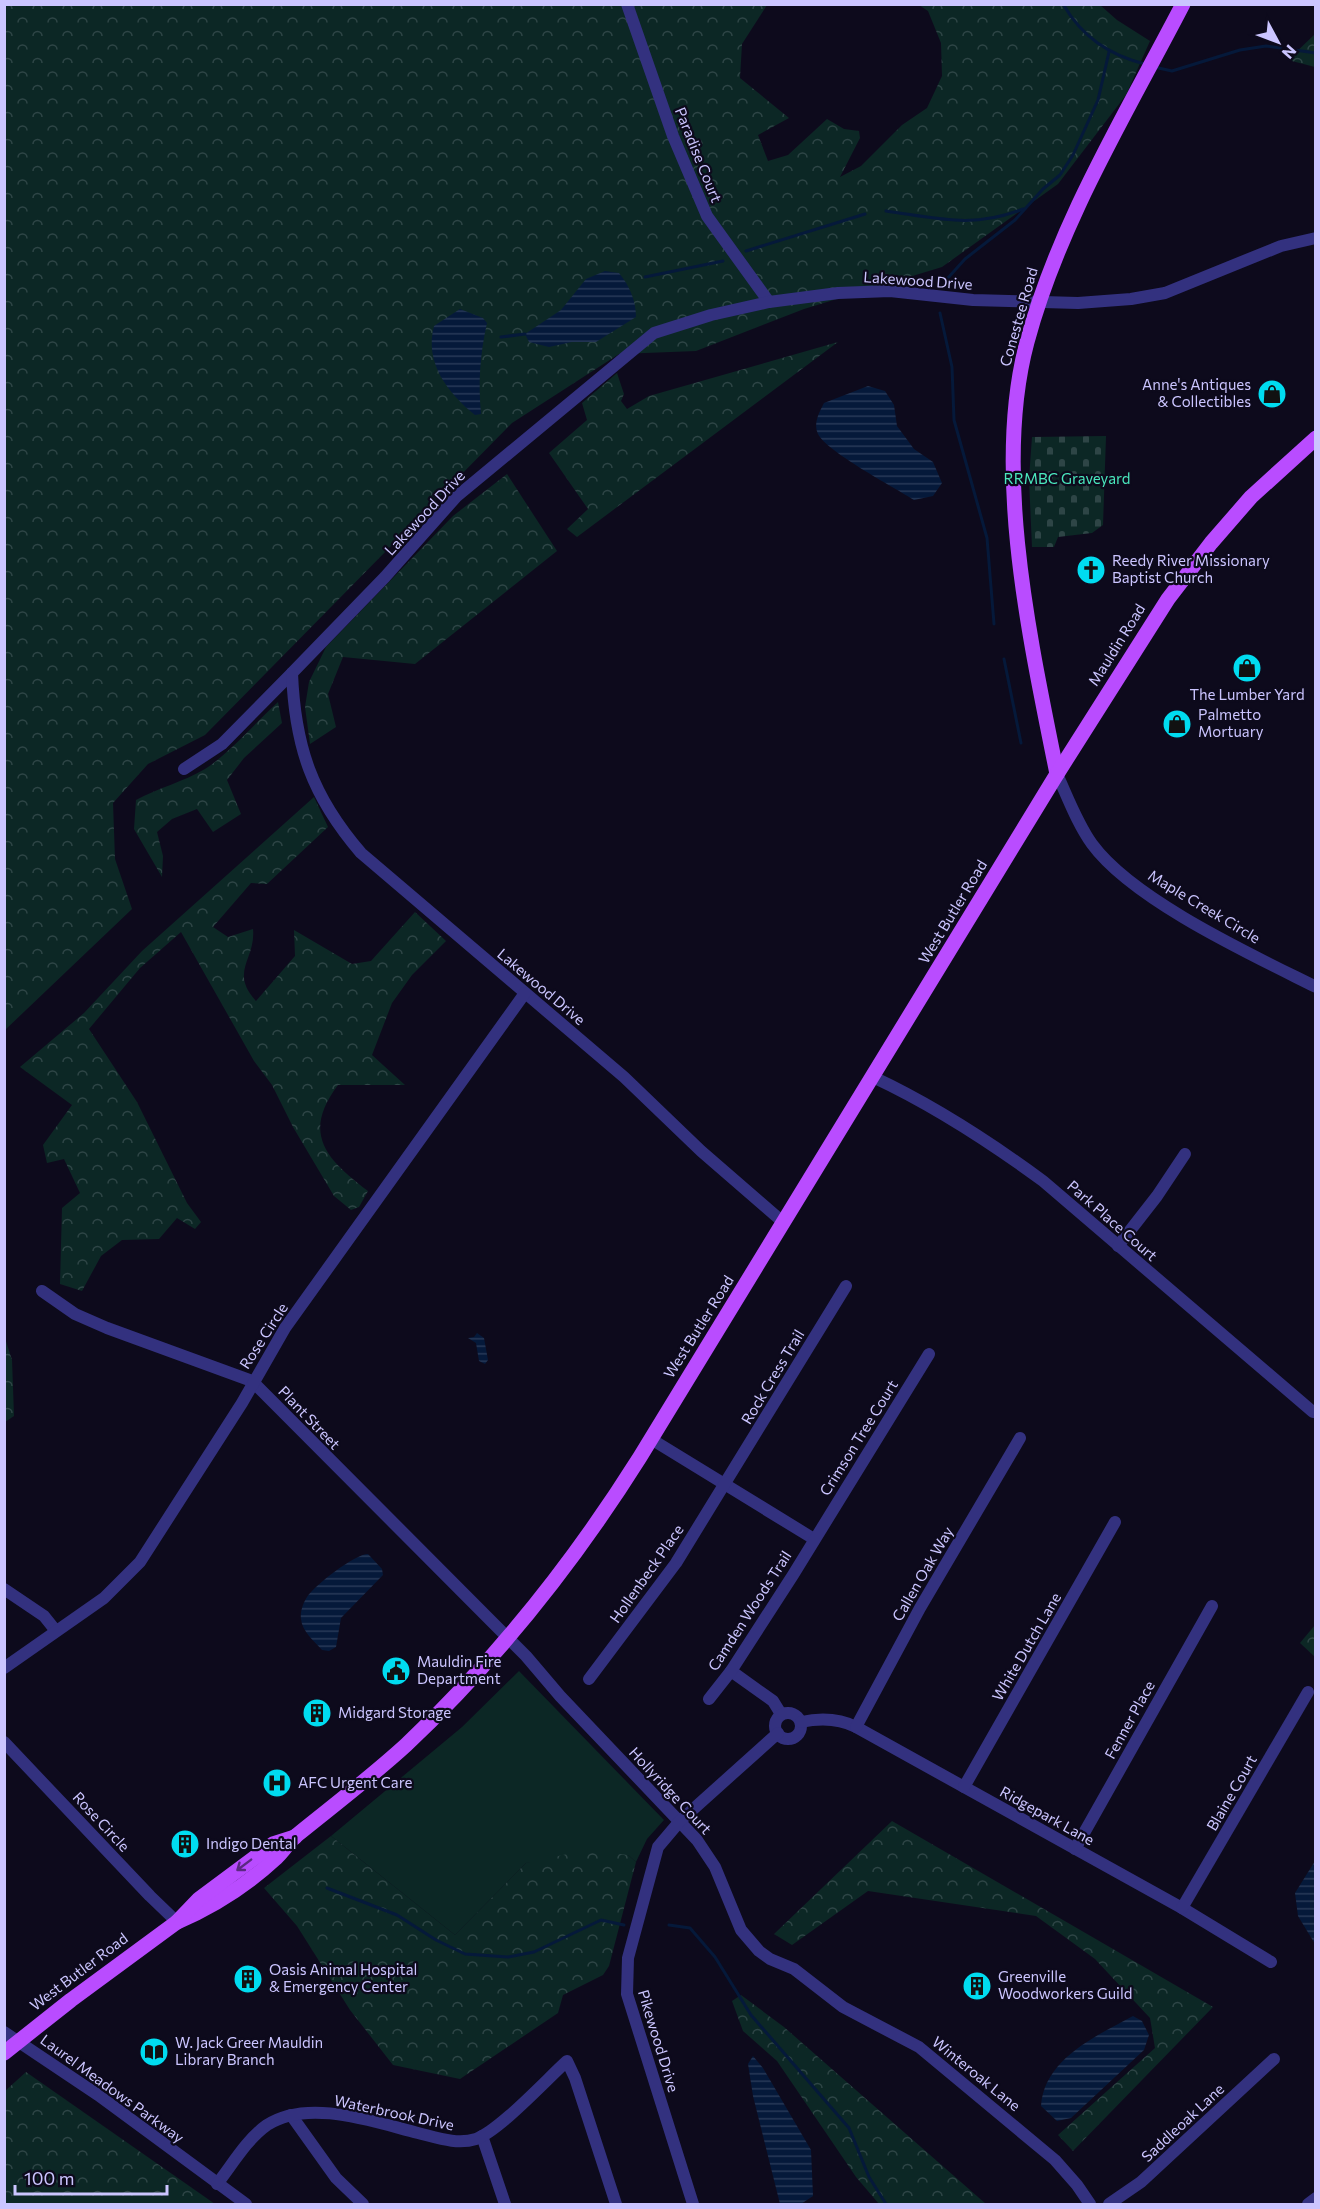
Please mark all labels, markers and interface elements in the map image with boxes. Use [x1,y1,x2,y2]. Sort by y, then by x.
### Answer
north arrow [1248,12,1308,72]
text: N [1279,41,1301,63]
street label: Paradise Court [672,105,726,205]
street label: Conestee Road [995,265,1041,368]
street label: Lakewood Drive [863,267,973,293]
place label: Anne's Antiques & Collectibles [1142,375,1251,410]
shop icon: Anne's Antiques & Collectibles [1256,378,1288,410]
street label: Lakewood Drive [380,466,468,558]
park label: RRMBC Graveyard [1004,469,1130,487]
place label: Reedy River Missionary Baptist Church [1112,551,1270,586]
church icon: Reedy River Missionary Baptist Church [1075,554,1107,586]
street label: Mauldin Road [1084,600,1148,689]
shop icon: The Lumber Yard [1231,652,1263,684]
place label: The Lumber Yard [1189,685,1305,703]
place label: Palmetto Mortuary [1198,705,1264,740]
shop icon: Palmetto Mortuary [1161,708,1193,740]
street label: West Butler Road [914,856,990,967]
street label: Maple Creek Circle [1145,866,1264,947]
street label: Lakewood Drive [494,944,589,1028]
street label: Park Place Court [1064,1176,1161,1264]
street label: West Butler Road [659,1272,737,1381]
street label: Rose Circle [235,1299,291,1372]
street label: Rock Cress Trail [737,1326,807,1427]
street label: Crimson Tree Court [815,1376,901,1499]
street label: Plant Street [275,1382,344,1453]
street label: Hollenbeck Place [606,1521,687,1626]
street label: Callen Oak Way [888,1523,957,1624]
street label: Camden Woods Trail [704,1547,795,1674]
street label: White Dutch Lane [988,1589,1064,1704]
place label: Mauldin Fire Department [417,1652,501,1687]
public building icon: Mauldin Fire Department [380,1655,412,1687]
street label: Fenner Place [1100,1677,1158,1762]
building icon: Midgard Storage [301,1697,333,1729]
place label: Midgard Storage [338,1703,451,1721]
street label: Hollyridge Court [626,1743,716,1838]
street label: Blaine Court [1202,1751,1260,1834]
hospital icon: AFC Urgent Care [261,1767,293,1799]
place label: AFC Urgent Care [298,1773,412,1791]
street label: Ridgepark Lane [997,1782,1098,1849]
street label: Rose Circle [70,1788,134,1855]
building icon: Indigo Dental [169,1828,201,1860]
place label: Indigo Dental [206,1834,296,1852]
one-way arrow [237,1859,253,1871]
street label: West Butler Road [26,1929,131,2014]
place label: Oasis Animal Hospital & Emergency Center [269,1960,417,1995]
building icon: Oasis Animal Hospital & Emergency Center [232,1963,264,1995]
place label: Greenville Woodworkers Guild [998,1967,1132,2002]
building icon: Greenville Woodworkers Guild [961,1970,993,2002]
street label: Pikewood Drive [635,1987,683,2094]
street label: Laurel Meadows Parkway [37,2030,188,2146]
street label: Winteroak Lane [929,2032,1024,2114]
place label: W. Jack Greer Mauldin Library Branch [175,2033,323,2068]
library icon: W. Jack Greer Mauldin Library Branch [138,2036,170,2068]
street label: Saddleoak Lane [1137,2079,1227,2165]
street label: Waterbrook Drive [333,2091,456,2134]
scale bar [15,2158,166,2196]
text: 100 m [24,2167,74,2189]

